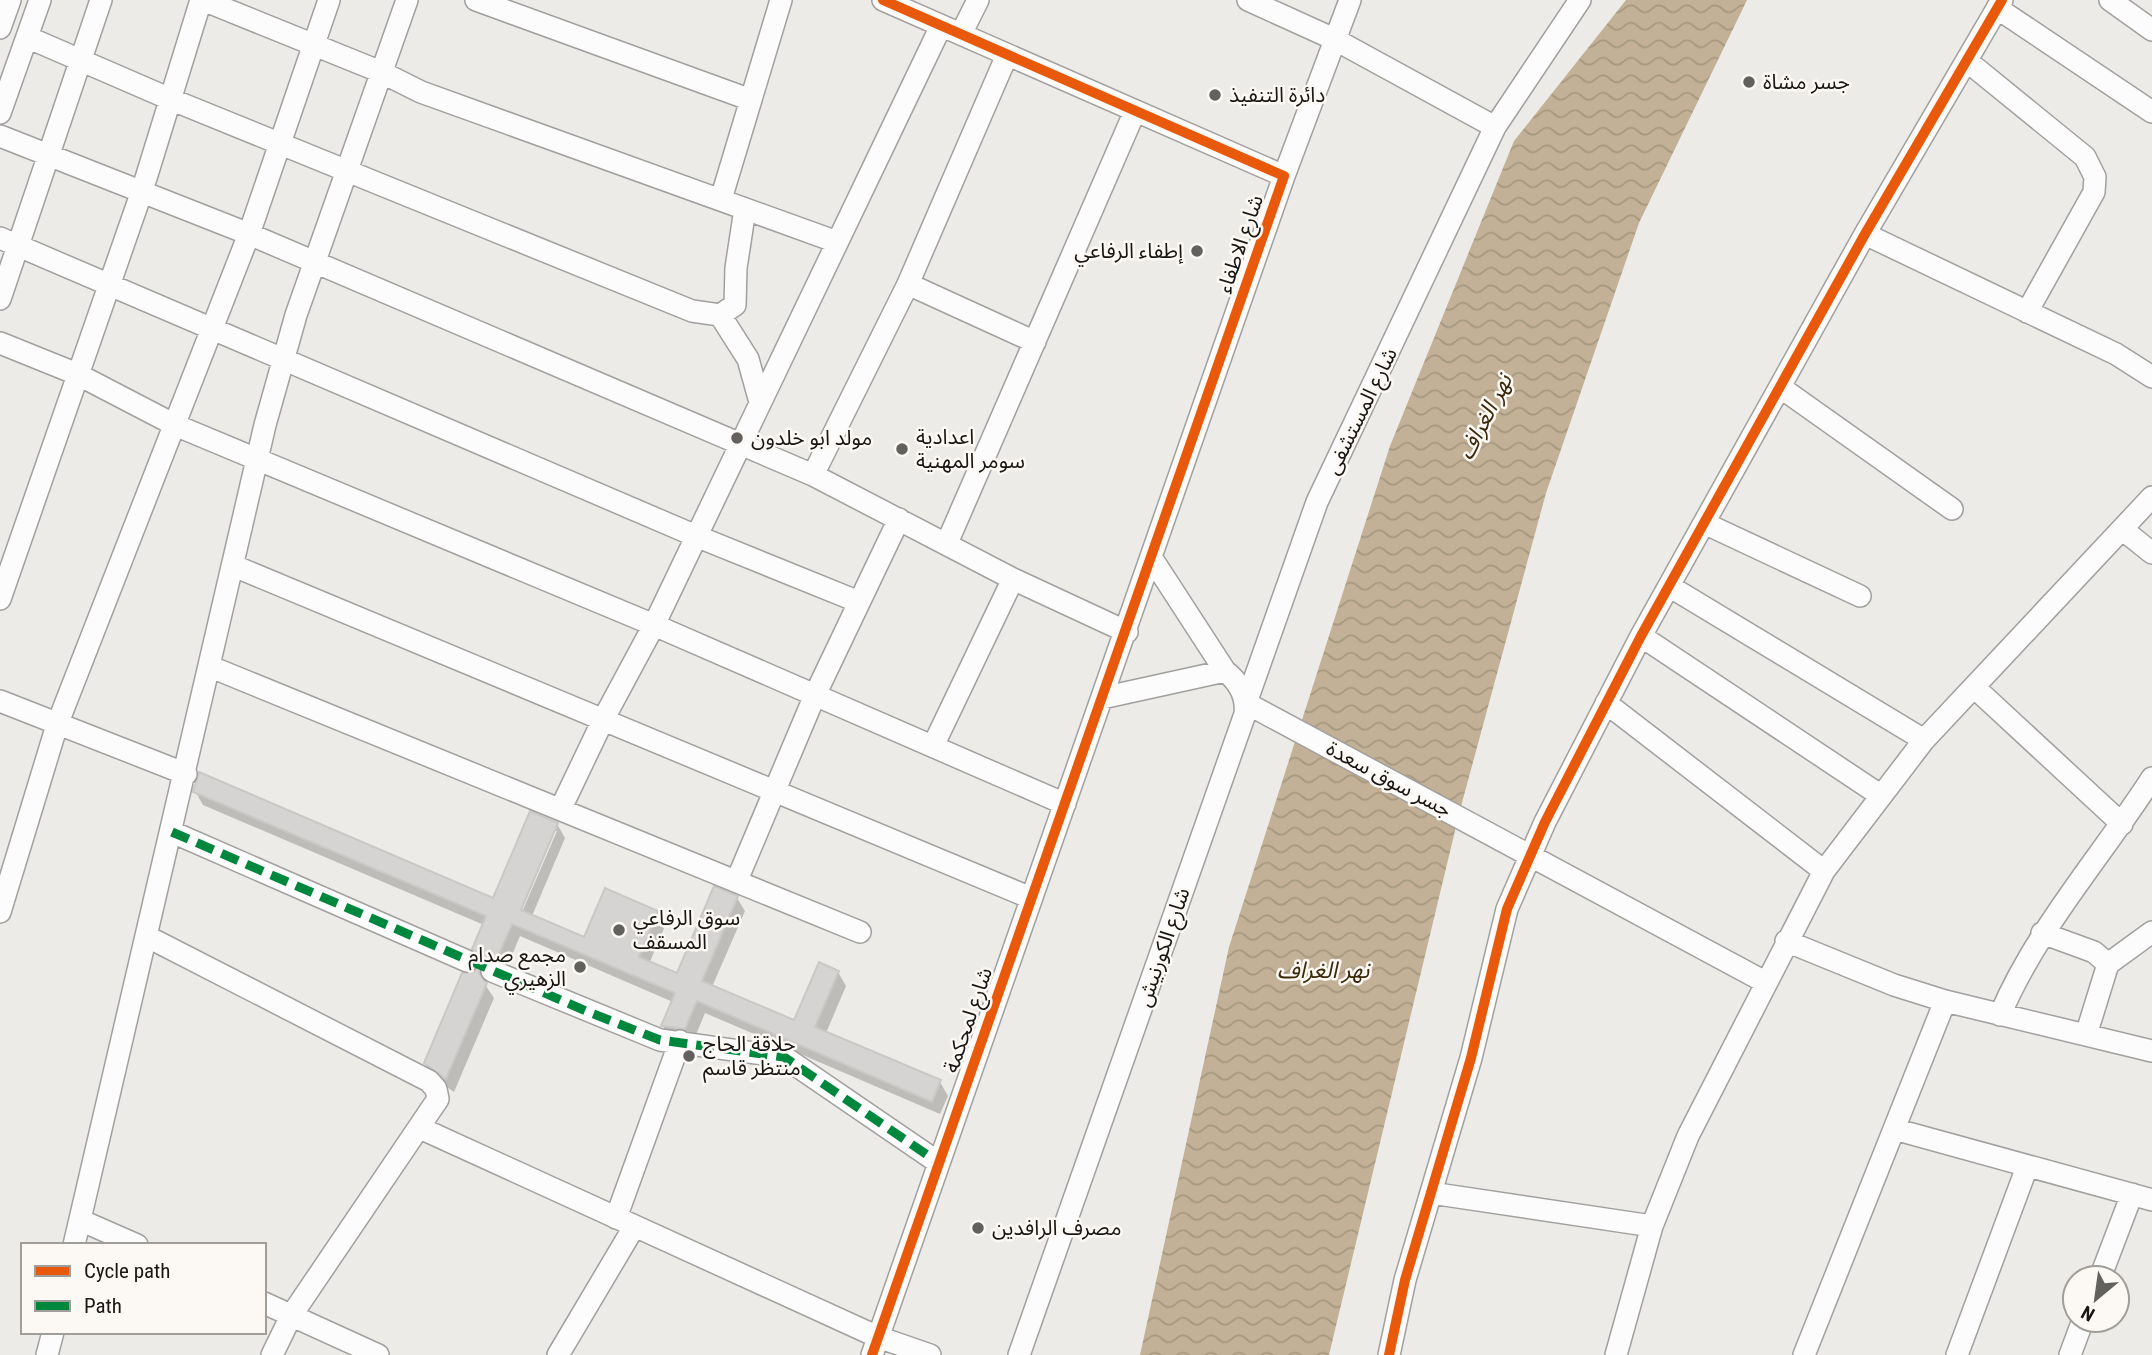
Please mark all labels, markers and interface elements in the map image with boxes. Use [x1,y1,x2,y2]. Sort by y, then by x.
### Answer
place label: جسر مشاة [1763,70,1850,94]
marker: جسر مشاة [1741,74,1757,90]
place label: دائرة التنفيذ [1229,83,1325,107]
marker: دائرة التنفيذ [1207,87,1223,103]
street label: شارع الاطفاء [1212,192,1271,297]
place label: إطفاء الرفاعي [1074,239,1184,267]
marker: إطفاء الرفاعي [1189,243,1205,259]
street label: شارع المستشفى [1320,344,1405,479]
water label: نهر الغراف [1452,368,1519,464]
place label: اعدادية سومر المهنية [916,425,1025,473]
place label: مولد ابو خلدون [751,426,872,450]
marker: مولد ابو خلدون [729,430,745,446]
marker: اعدادية سومر المهنية [894,441,910,457]
street label: جسر سوق سعدة [1322,736,1456,822]
street label: شارع الكورنيش [1131,884,1197,1011]
place label: سوق الرفاعي المسقف [633,906,740,954]
marker: سوق الرفاعي المسقف [611,922,627,938]
place label: مجمع صدام الزهيري [468,943,566,995]
water label: نهر الغراف [1277,957,1371,984]
marker: مجمع صدام الزهيري [572,959,588,975]
street label: شارع لمحكمة [939,964,1000,1077]
place label: حلاقة الحاج منتظر قاسم [703,1032,801,1083]
marker: حلاقة الحاج منتظر قاسم [681,1048,697,1064]
place label: مصرف الرافدين [992,1216,1122,1240]
marker: مصرف الرافدين [970,1220,986,1236]
legend [21,1243,266,1334]
text: Cycle path [84,1259,170,1283]
north arrow [2061,1264,2131,1334]
text: Path [84,1294,122,1318]
text: N [2077,1301,2099,1326]

